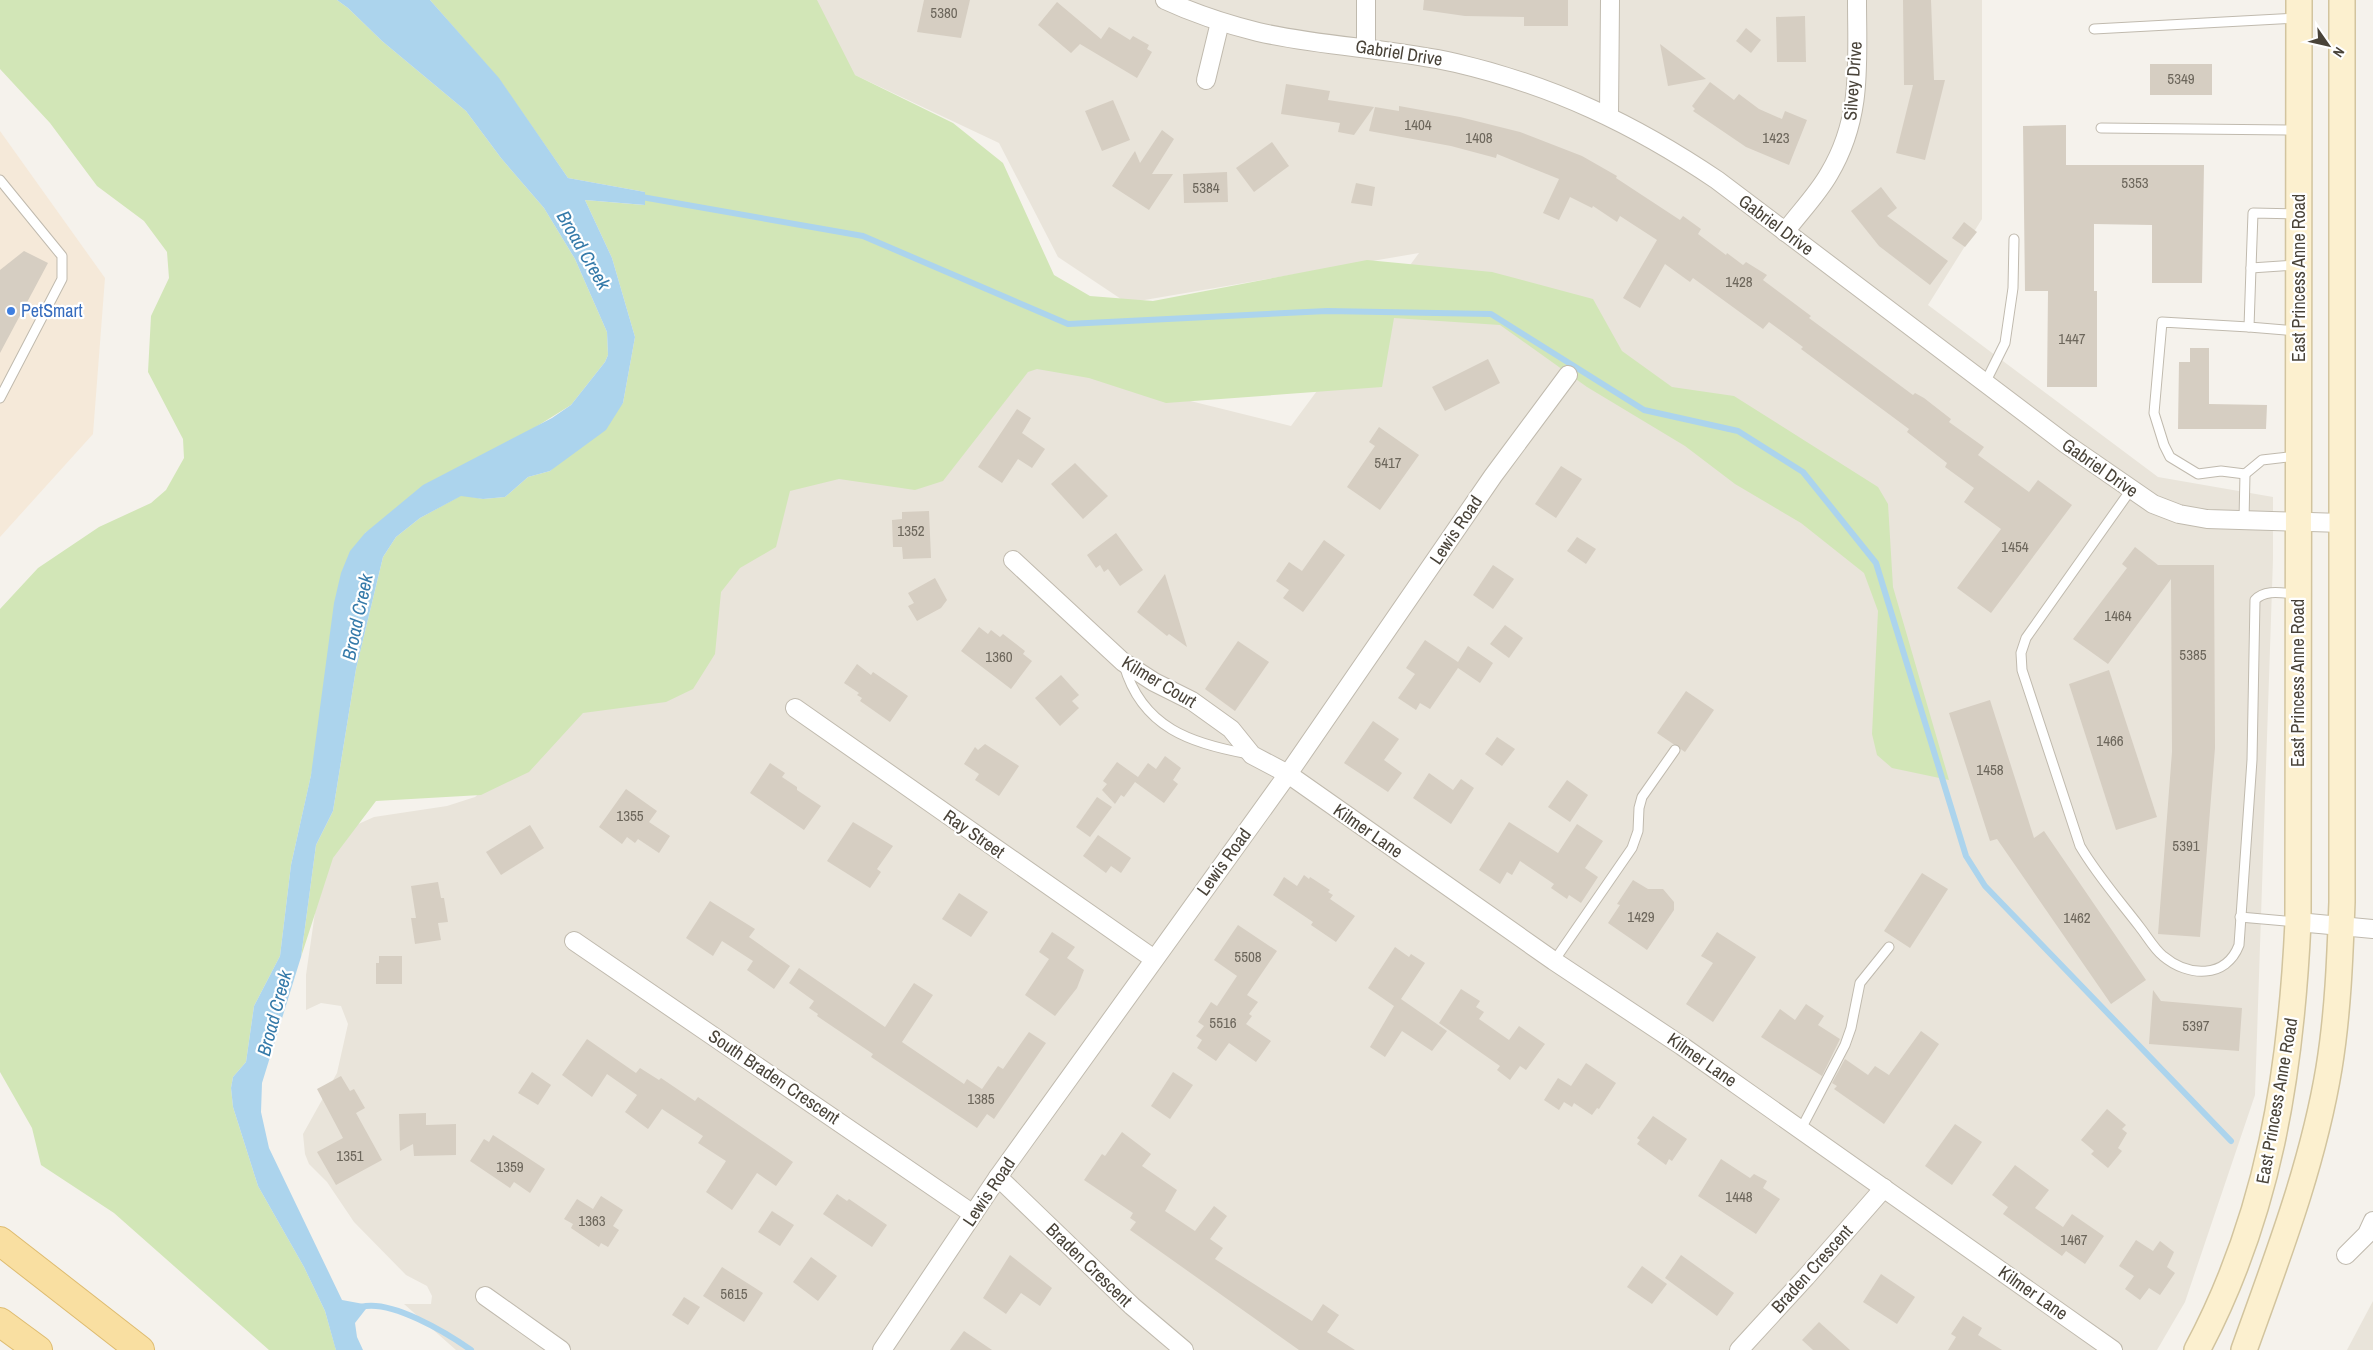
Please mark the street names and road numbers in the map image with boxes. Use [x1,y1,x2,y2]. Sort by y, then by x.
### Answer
street label: Gabriel Drive [1354,33,1444,72]
street label: Silvey Drive [1837,40,1868,122]
street label: Gabriel Drive [1734,188,1819,261]
street label: East Princess Anne Road [2286,194,2311,362]
street label: Gabriel Drive [2057,432,2143,503]
street label: Lewis Road [1423,490,1488,569]
street label: East Princess Anne Road [2285,599,2310,767]
street label: Kilmer Court [1117,650,1201,714]
street label: Kilmer Lane [1329,798,1408,864]
street label: Ray Street [939,803,1010,864]
street label: Lewis Road [1191,823,1257,901]
street label: East Princess Anne Road [2250,1016,2303,1186]
street label: South Braden Crescent [704,1023,845,1130]
street label: Kilmer Lane [1663,1027,1742,1093]
street label: Lewis Road [956,1152,1021,1231]
street label: Braden Crescent [1041,1217,1138,1312]
street label: Braden Crescent [1765,1219,1858,1318]
street label: Kilmer Lane [1994,1260,2073,1326]

